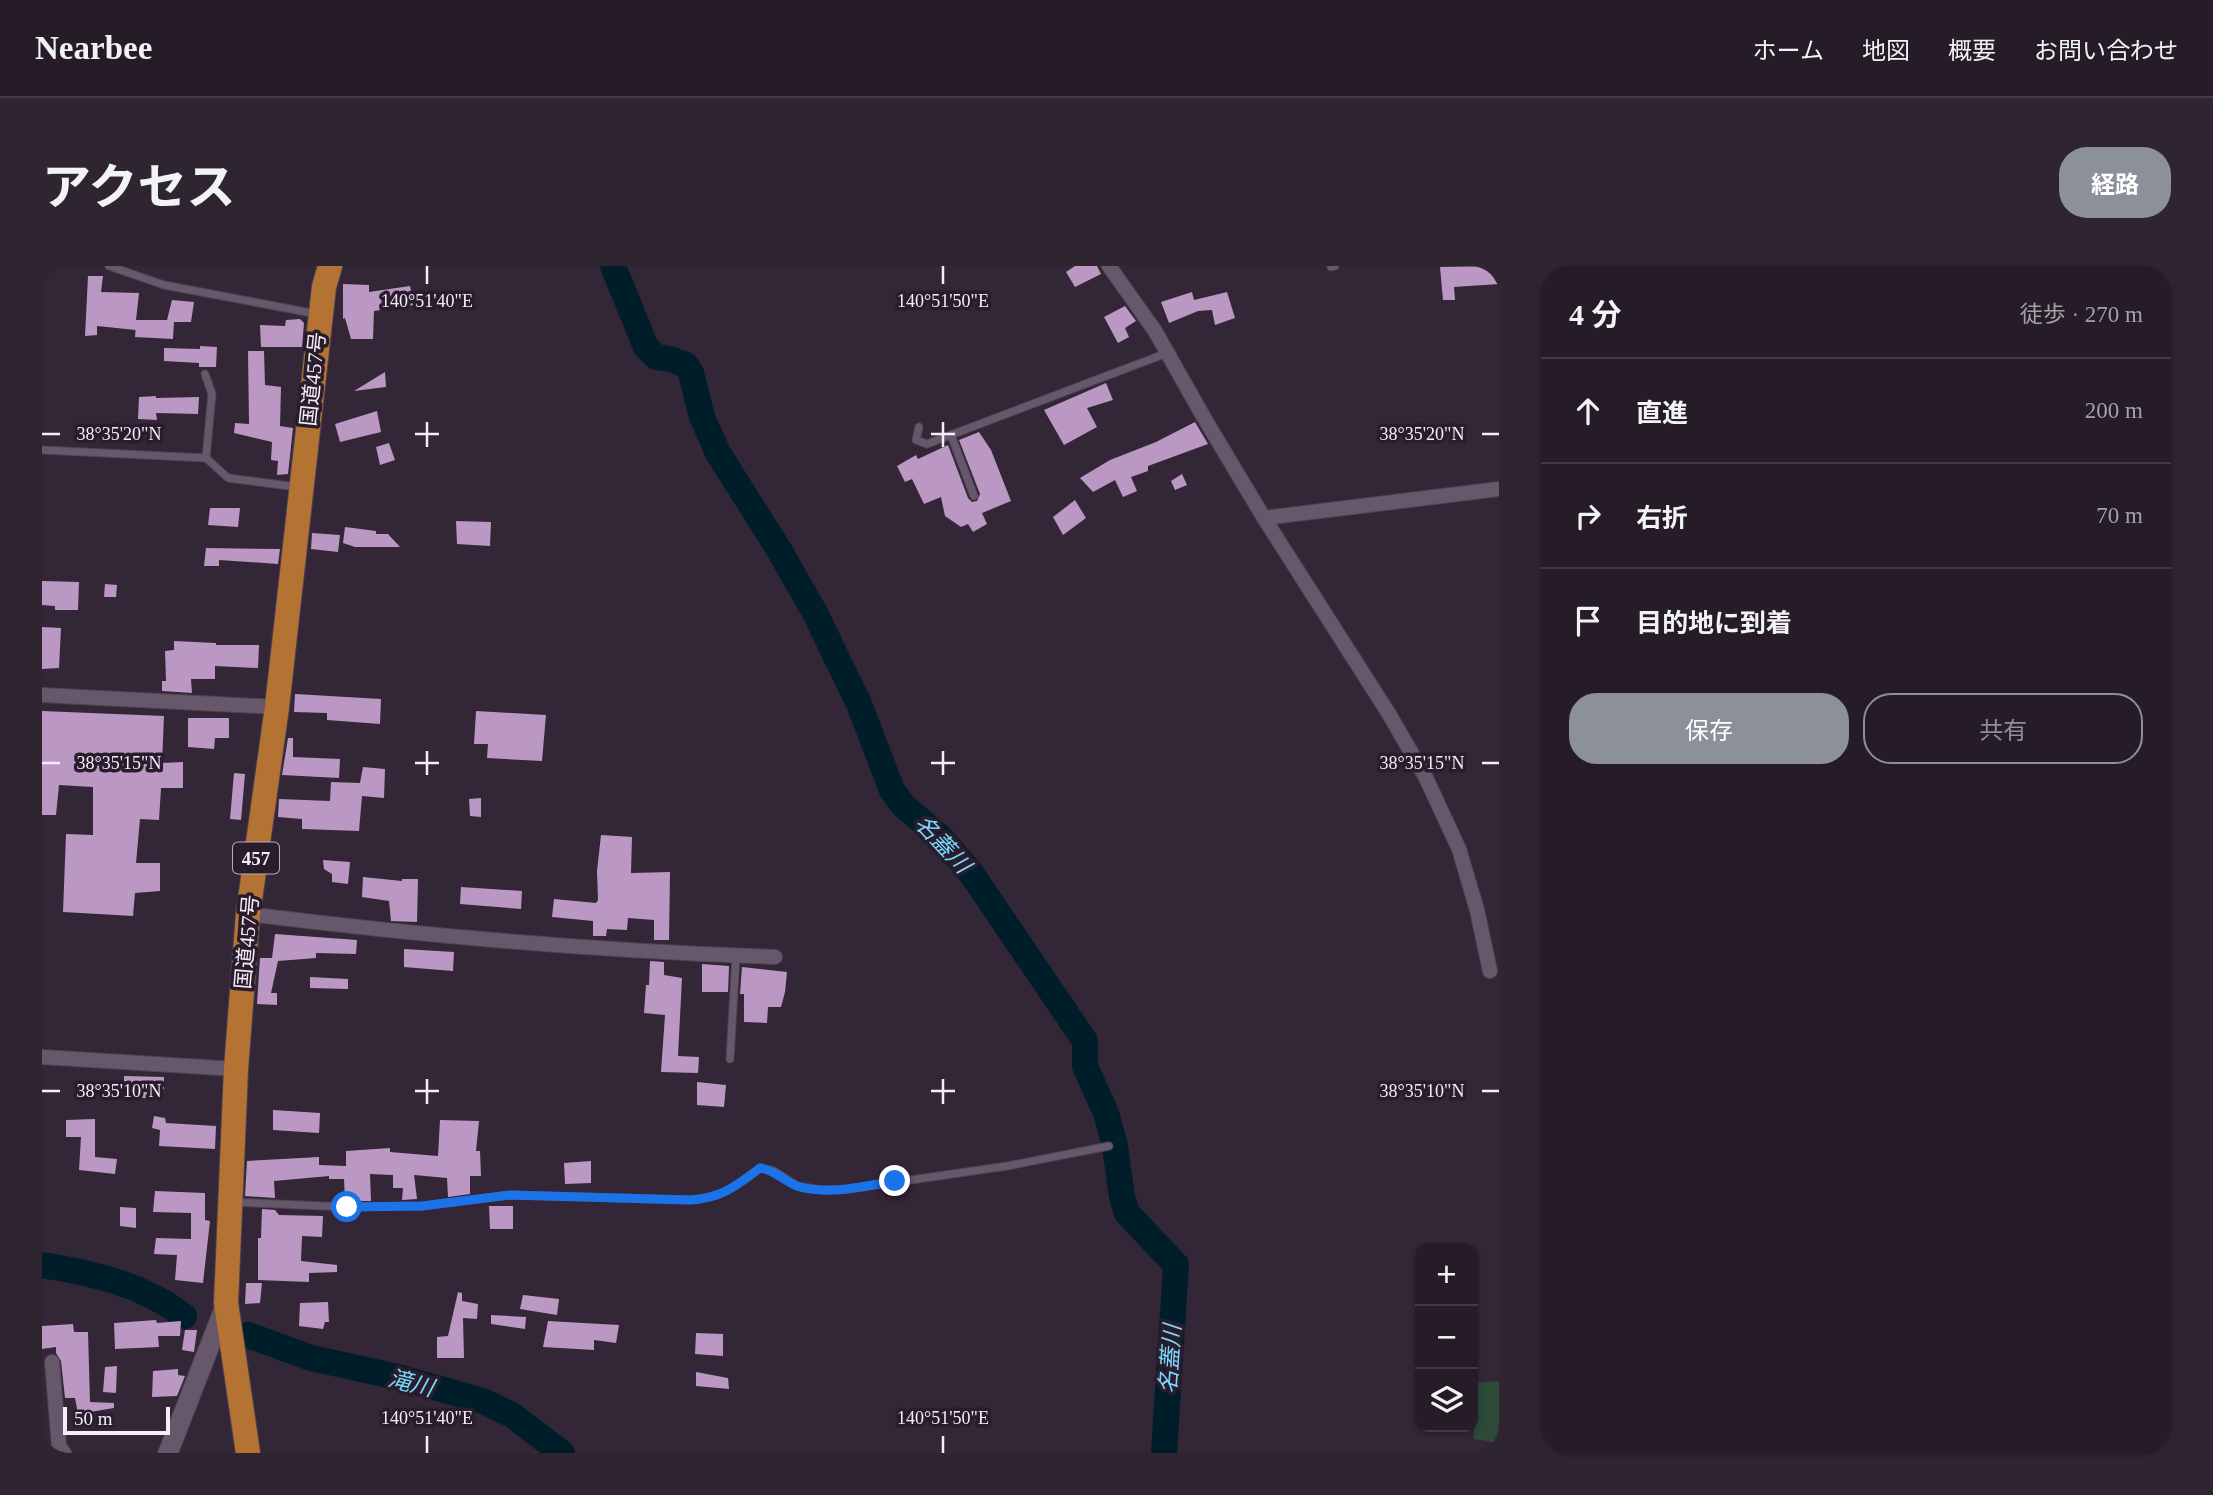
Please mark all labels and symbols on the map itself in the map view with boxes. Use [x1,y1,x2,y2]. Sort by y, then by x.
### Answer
text: 140°51'40"E [381,291,473,311]
text: 140°51'50"E [897,291,989,311]
street label: 国道457号 [296,331,330,427]
text: 38°35'20"N [77,424,161,444]
text: 38°35'20"N [1380,424,1464,444]
text: 38°35'15"N [77,753,161,773]
text: 38°35'15"N [1380,753,1464,773]
water label: 名蓋川 [910,811,977,880]
road number: 457 [233,842,279,874]
street label: 国道457号 [231,894,263,990]
text: 38°35'10"N [77,1081,161,1101]
text: 38°35'10"N [1380,1081,1464,1101]
route end [879,1165,910,1196]
route start [331,1191,362,1222]
water label: 名蓋川 [1156,1321,1186,1394]
water label: 滝川 [386,1366,439,1402]
scale bar [63,1404,170,1436]
text: 140°51'40"E [381,1408,473,1428]
text: 140°51'50"E [897,1408,989,1428]

